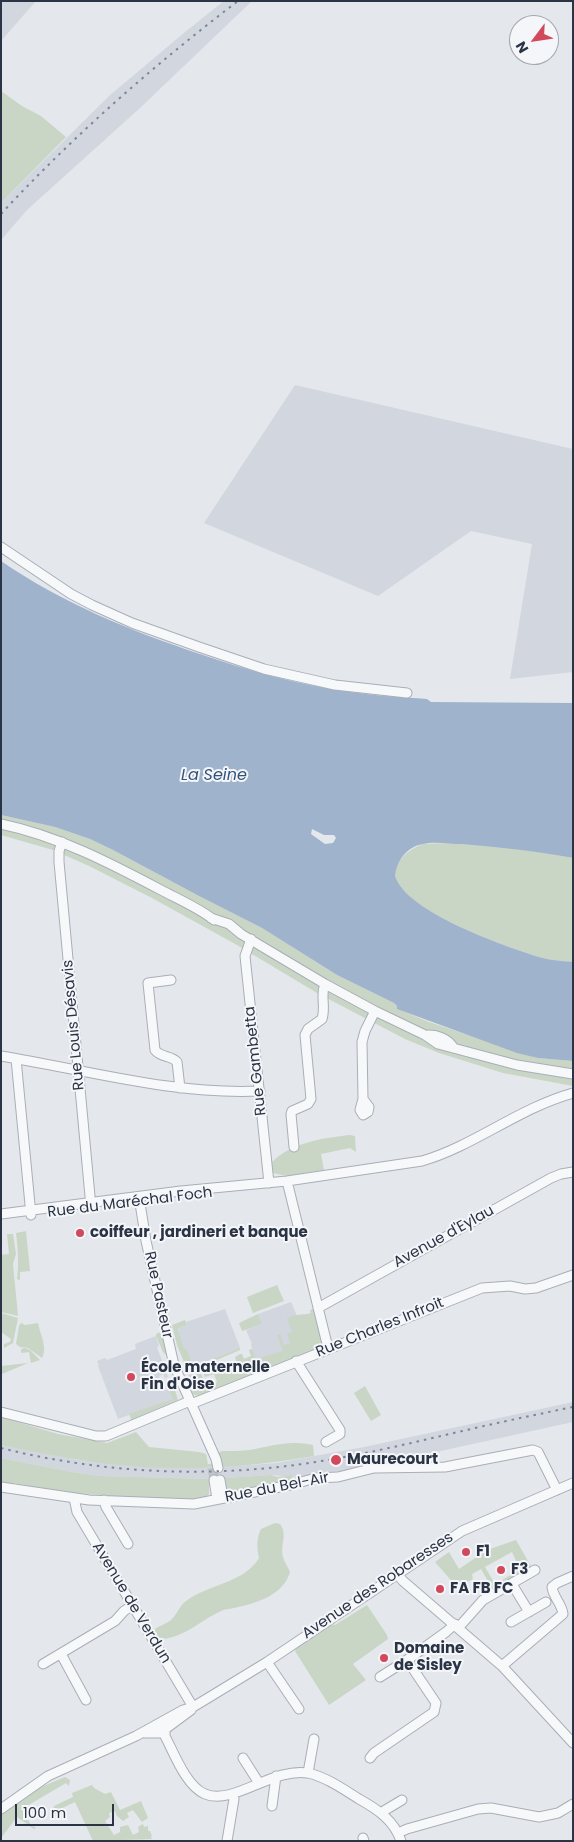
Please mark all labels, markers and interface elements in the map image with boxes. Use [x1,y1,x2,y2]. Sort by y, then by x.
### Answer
north arrow [509,15,559,65]
text: N [511,38,533,57]
water label: La Seine [181,766,247,786]
street label: Rue Louis Désavis [59,959,89,1091]
street label: Rue Gambetta [241,1005,271,1117]
street label: Rue du Maréchal Foch [46,1184,214,1222]
street label: Avenue d'Eylau [390,1202,498,1272]
place label: coiffeur , jardineri et banque [90,1224,308,1242]
marker: coiffeur , jardineri et banque [74,1227,86,1239]
street label: Rue Pasteur [140,1250,176,1340]
street label: Rue Charles Infroit [313,1294,447,1362]
place label: École maternelle Fin d'Oise [141,1359,270,1394]
marker: École maternelle Fin d'Oise [125,1371,137,1383]
place label: Maurecourt [347,1451,438,1469]
marker: Maurecourt [329,1453,343,1467]
street label: Rue du Bel-Air [223,1469,331,1507]
street label: Avenue des Robaresses [299,1529,457,1643]
street label: Avenue de Verdun [88,1539,174,1667]
place label: F1 [476,1543,490,1561]
marker: F1 [460,1546,472,1558]
place label: F3 [511,1561,528,1579]
marker: F3 [495,1564,507,1576]
place label: FA FB FC [450,1580,513,1598]
marker: FA FB FC [434,1583,446,1595]
place label: Domaine de Sisley [394,1640,464,1675]
marker: Domaine de Sisley [378,1652,390,1664]
scale bar [18,1794,116,1826]
text: 100 m [23,1802,66,1823]

